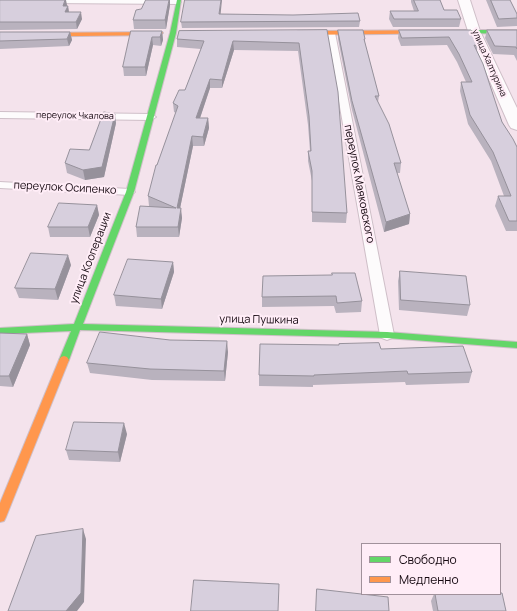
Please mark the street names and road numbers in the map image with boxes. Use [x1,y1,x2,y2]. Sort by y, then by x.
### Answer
street label: улица Халтурина [469,28,509,98]
street label: переулок Чкалова [36,110,114,122]
street label: переулок Маяковского [341,124,377,244]
street label: переулок Осипенко [13,179,117,197]
street label: улица Кооперации [67,210,115,306]
street label: улица Пушкина [219,313,299,327]

